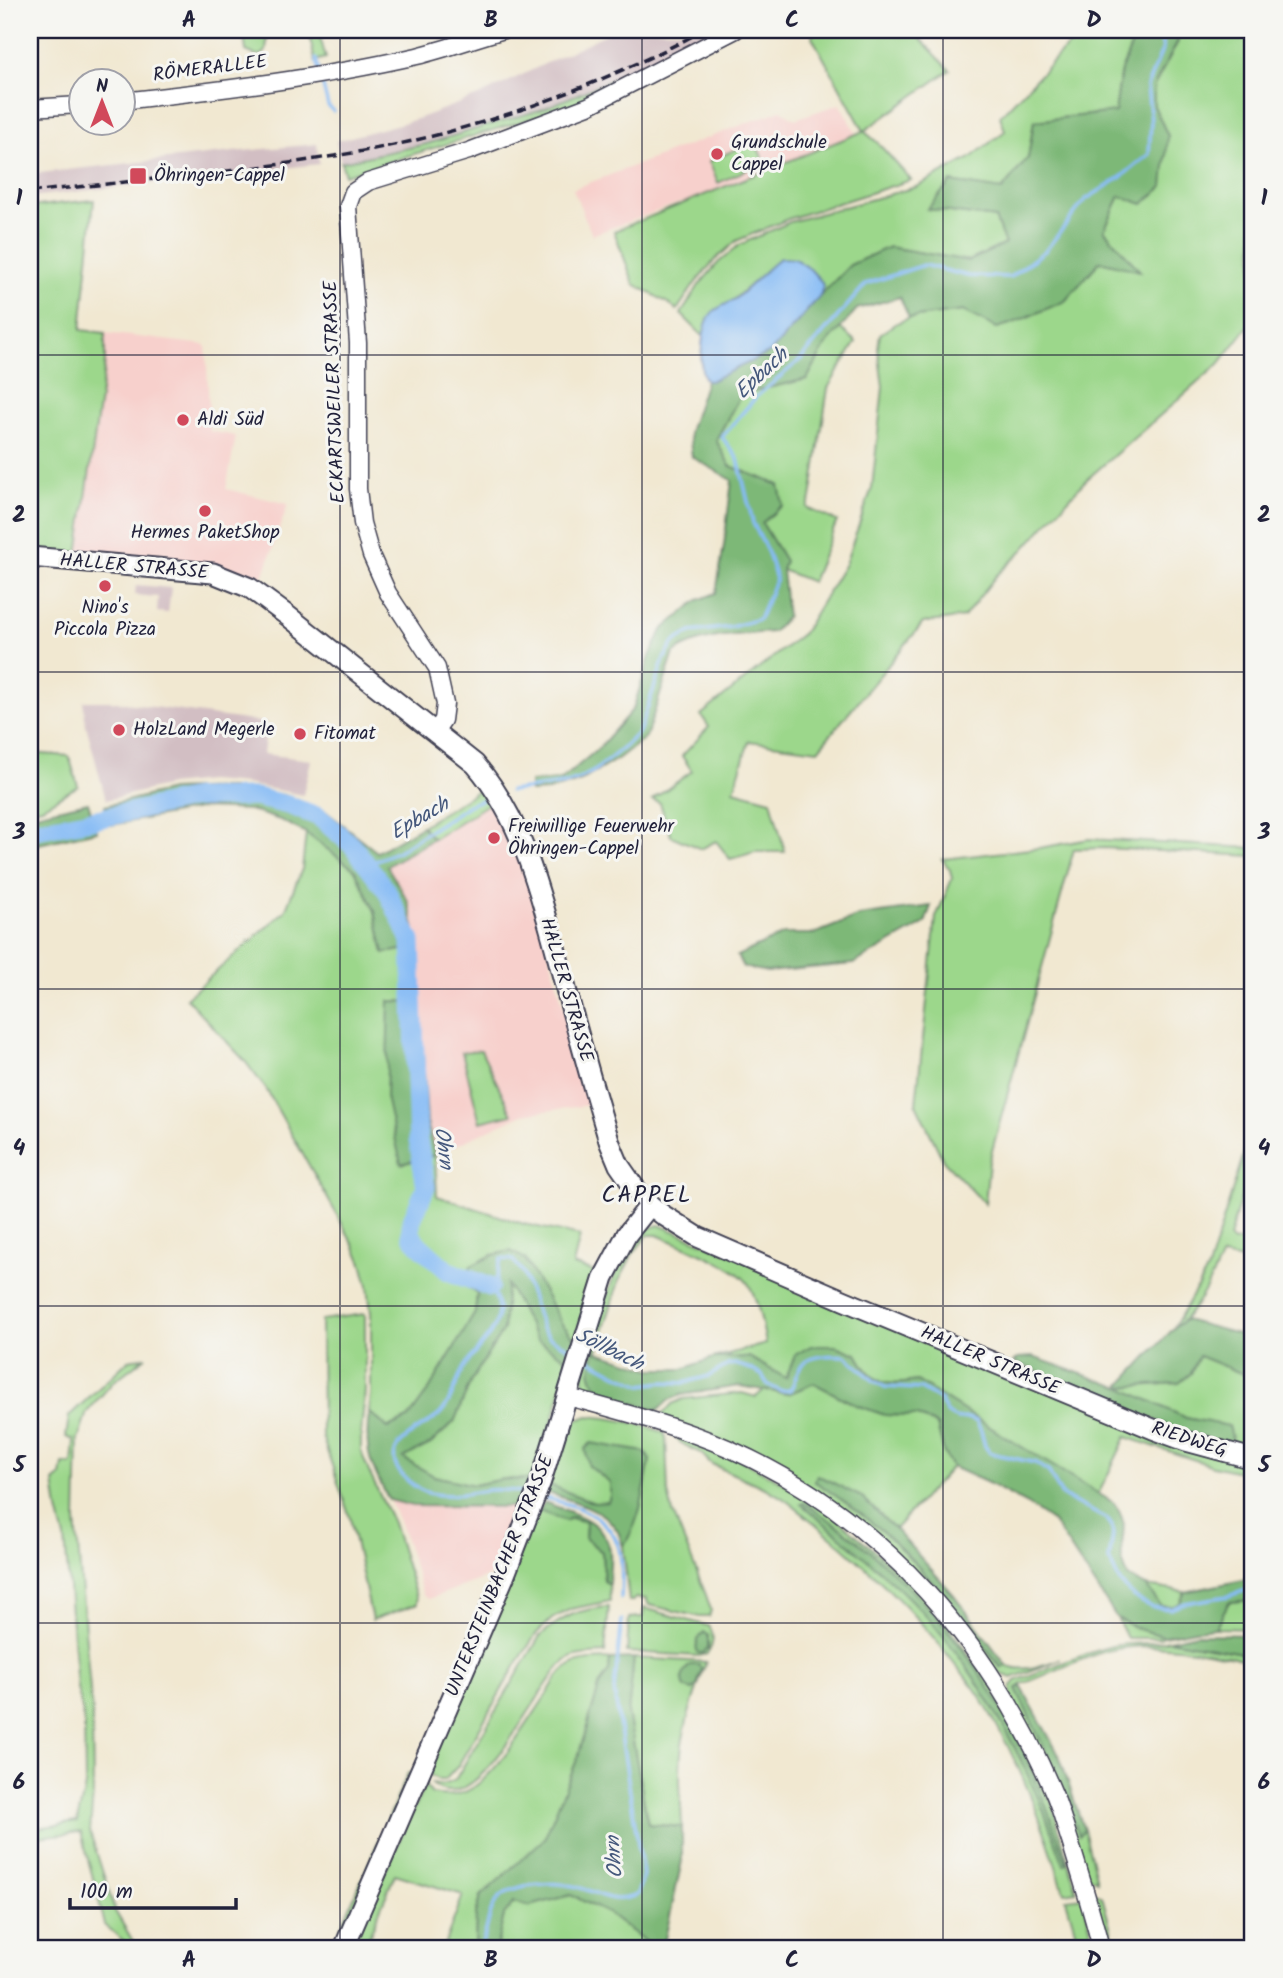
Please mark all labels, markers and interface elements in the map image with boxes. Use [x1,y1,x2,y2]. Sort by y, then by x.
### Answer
text: A [182,3,196,39]
text: B [484,3,498,39]
text: C [785,3,799,39]
text: D [1086,3,1102,39]
street label: RÖMERALLEE [151,47,270,91]
north arrow [66,66,136,136]
text: N [96,72,108,102]
place label: Grundschule Cappel [731,128,827,180]
marker: Grundschule Cappel [709,146,725,162]
place label: Öhringen-Cappel [154,161,285,191]
marker: Öhringen-Cappel [128,166,148,186]
text: 1 [16,181,23,217]
text: 1 [1261,181,1268,217]
street label: ECKARTSWEILER STRASSE [316,279,354,504]
water label: Epbach [727,339,798,408]
place label: Aldi Süd [197,405,264,435]
marker: Aldi Süd [175,412,191,428]
text: 2 [12,498,26,534]
text: 2 [1257,498,1271,534]
marker: Hermes PaketShop [197,503,213,519]
place label: Hermes PaketShop [131,518,279,548]
street label: HALLER STRASSE [58,546,210,589]
marker: Nino's Piccola Pizza [97,578,113,594]
place label: Nino's Piccola Pizza [54,593,156,645]
place label: HolzLand Megerle [133,715,275,745]
place label: Fitomat [314,719,376,749]
marker: HolzLand Megerle [111,722,127,738]
marker: Fitomat [292,726,308,742]
water label: Epbach [384,788,457,849]
place label: Freiwillige Feuerwehr Öhringen-Cappel [508,812,676,864]
text: 3 [12,815,26,851]
text: 3 [1257,815,1271,851]
marker: Freiwillige Feuerwehr Öhringen-Cappel [486,830,502,846]
street label: HALLER STRASSE [531,914,601,1067]
water label: Ohrn [424,1125,462,1173]
text: 4 [13,1131,26,1167]
text: 4 [1258,1131,1271,1167]
district label: CAPPEL [602,1178,692,1214]
street label: HALLER STRASSE [916,1318,1065,1404]
water label: Söllbach [569,1319,650,1381]
street label: RIEDWEG [1147,1414,1231,1466]
text: 5 [12,1448,27,1484]
text: 5 [1257,1448,1272,1484]
street label: UNTERSTEINBACHER STRASSE [438,1450,563,1701]
text: 6 [13,1765,25,1801]
text: 6 [1258,1765,1270,1801]
water label: Ohrn [597,1833,633,1879]
scale bar [70,1866,236,1910]
text: 100 m [80,1876,133,1909]
text: A [182,1943,196,1978]
text: B [484,1943,498,1978]
text: C [785,1943,799,1978]
text: D [1086,1943,1102,1978]

